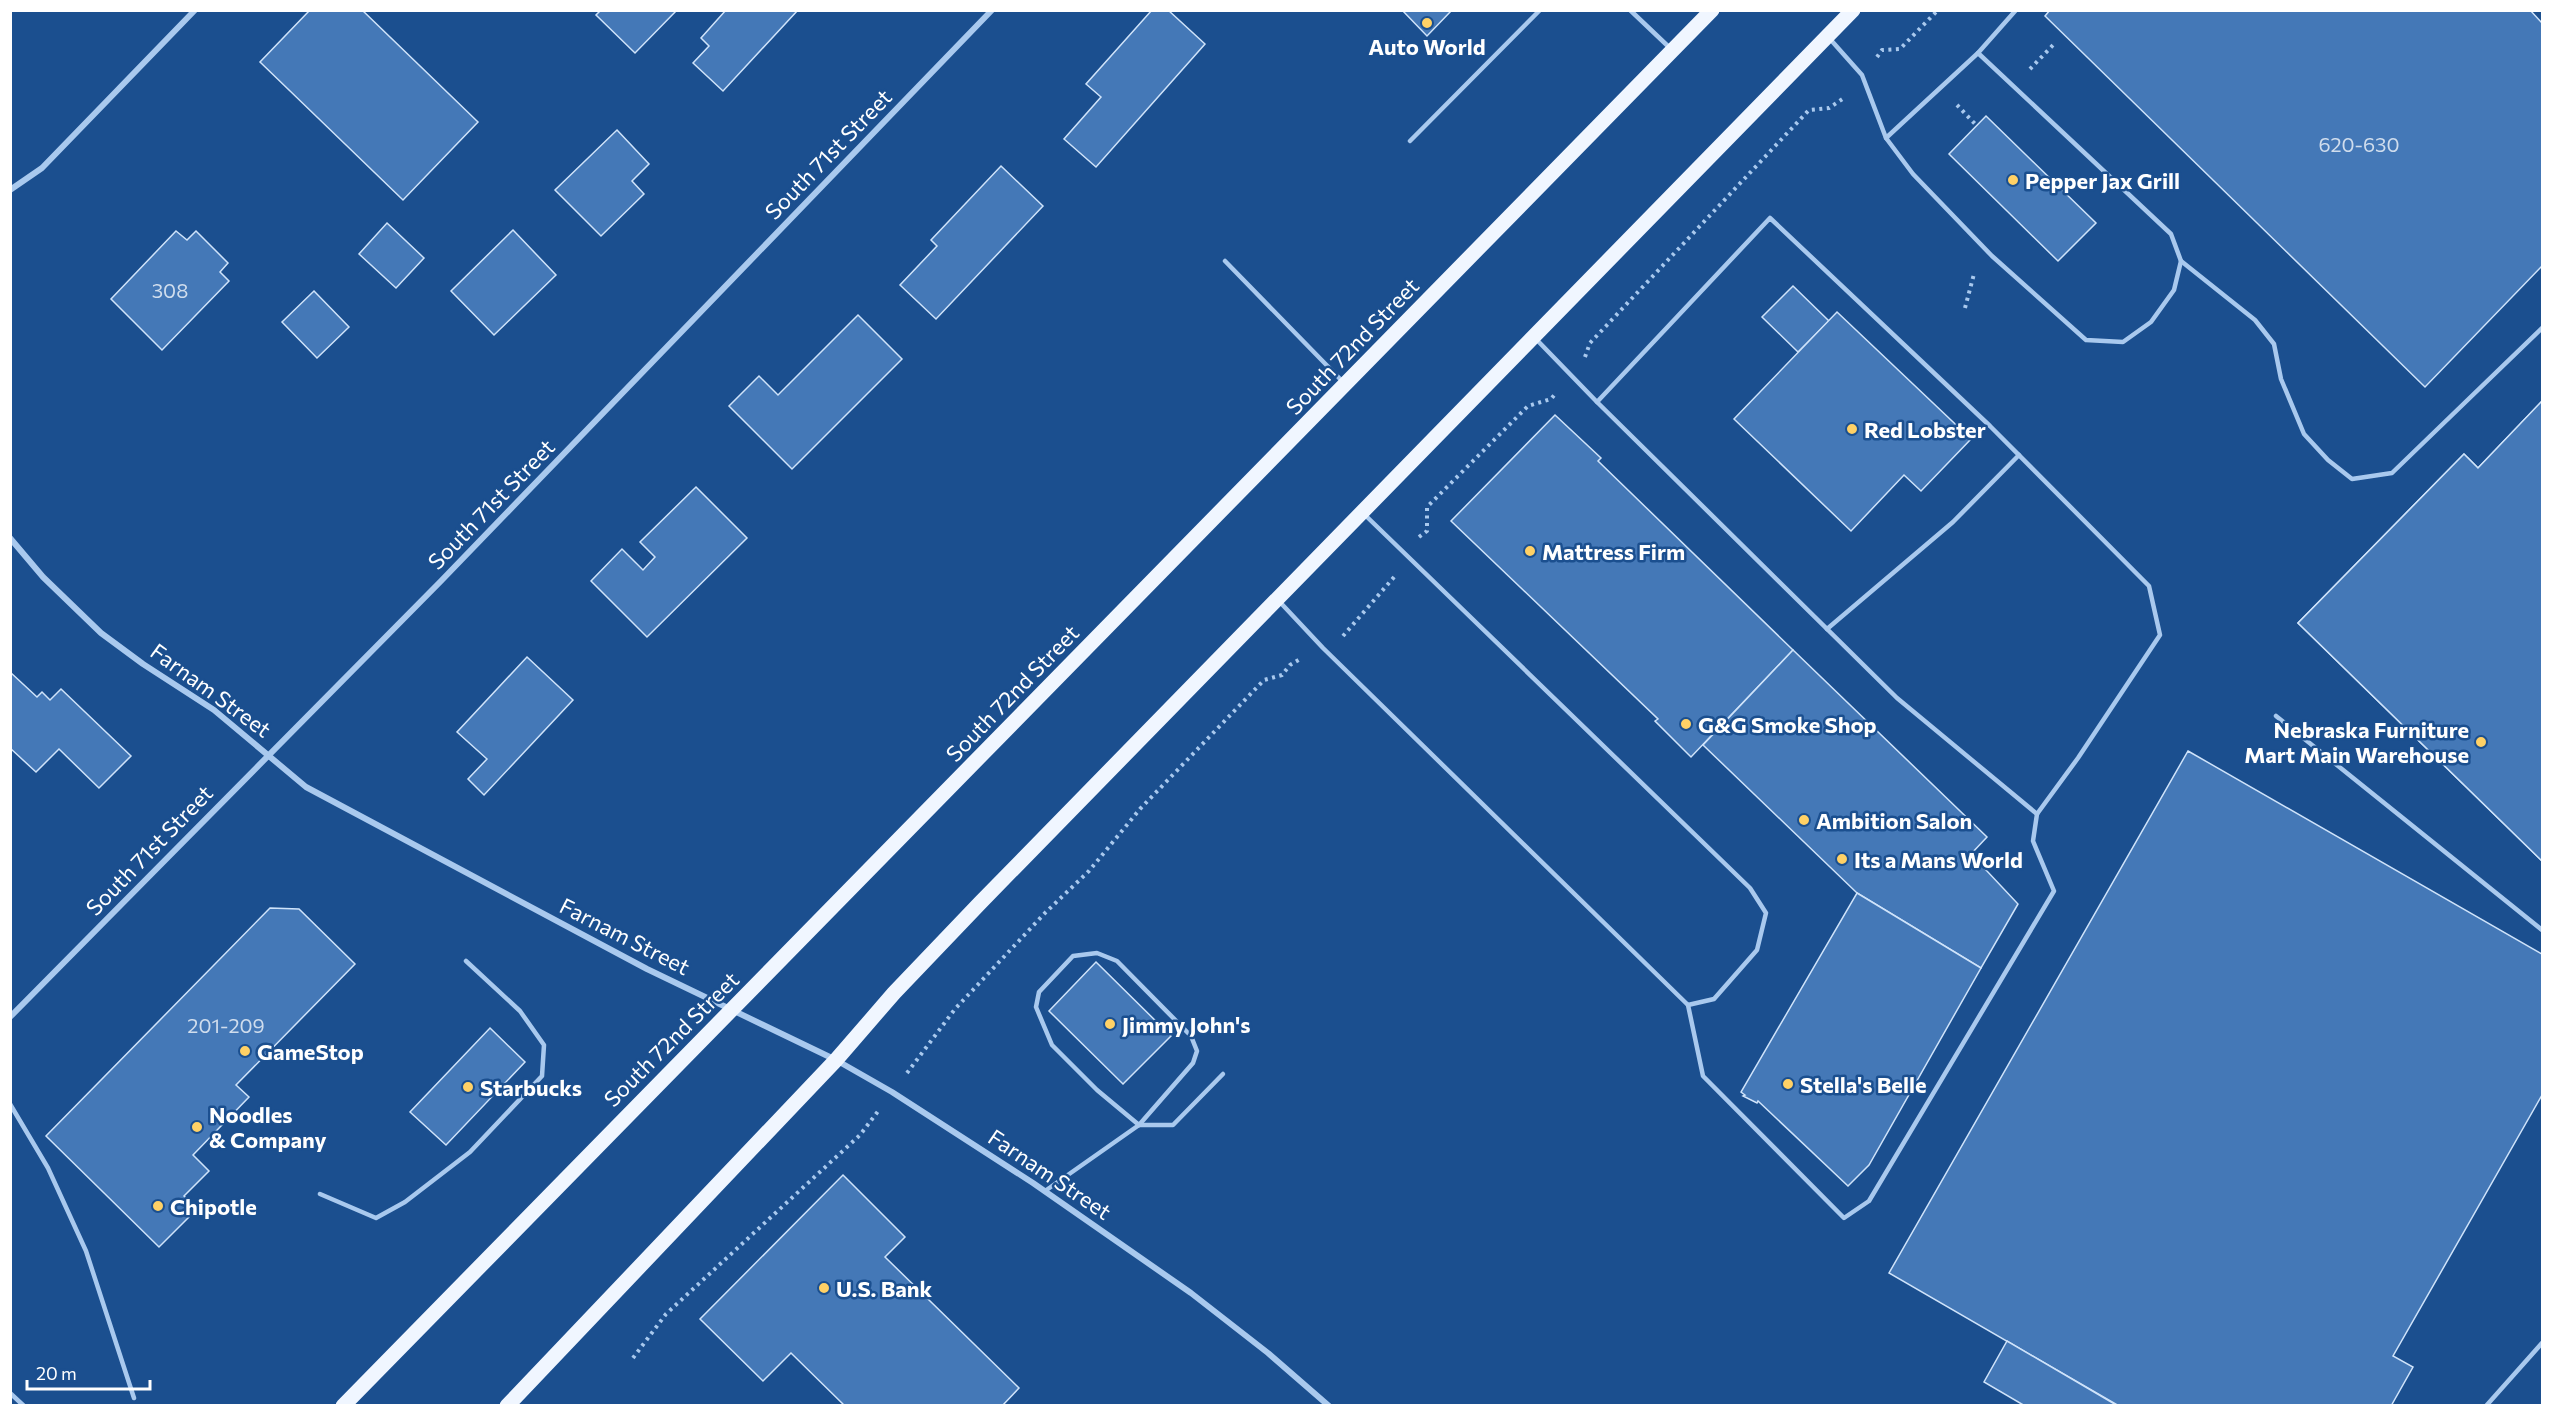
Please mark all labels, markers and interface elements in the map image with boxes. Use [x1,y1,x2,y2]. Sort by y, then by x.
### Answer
marker: Auto World [1420,16,1434,30]
place label: Auto World [1368,33,1486,60]
street label: South 71st Street [759,83,897,225]
house number: 620-630 [2318,132,2400,156]
place label: Pepper Jax Grill [2025,167,2180,194]
marker: Pepper Jax Grill [2006,173,2020,187]
street label: South 72nd Street [1280,272,1424,420]
house number: 308 [152,278,188,302]
place label: Red Lobster [1864,416,1986,443]
marker: Red Lobster [1845,422,1859,436]
street label: South 71st Street [422,433,560,575]
place label: Mattress Firm [1542,538,1685,565]
marker: Mattress Firm [1523,544,1537,558]
street label: South 72nd Street [940,619,1084,767]
street label: Farnam Street [146,637,276,743]
place label: G&G Smoke Shop [1698,711,1877,738]
place label: Nebraska Furniture Mart Main Warehouse [2244,716,2469,768]
marker: G&G Smoke Shop [1679,717,1693,731]
marker: Nebraska Furniture Mart Main Warehouse [2474,735,2488,749]
street label: South 71st Street [80,779,218,921]
place label: Ambition Salon [1816,807,1972,834]
marker: Ambition Salon [1797,813,1811,827]
place label: Its a Mans World [1854,846,2023,873]
marker: Its a Mans World [1835,852,1849,866]
street label: Farnam Street [556,892,694,980]
street label: South 72nd Street [598,966,744,1112]
place label: Jimmy John's [1122,1011,1250,1038]
house number: 201-209 [187,1013,265,1037]
marker: Jimmy John's [1103,1017,1117,1031]
place label: GameStop [257,1038,364,1065]
marker: GameStop [238,1044,252,1058]
place label: Stella's Belle [1800,1071,1927,1098]
place label: Starbucks [480,1074,582,1101]
marker: Stella's Belle [1781,1077,1795,1091]
marker: Starbucks [461,1080,475,1094]
place label: Noodles & Company [209,1101,327,1153]
marker: Noodles & Company [190,1120,204,1134]
street label: Farnam Street [984,1123,1116,1225]
place label: Chipotle [170,1193,257,1220]
marker: Chipotle [151,1199,165,1213]
place label: U.S. Bank [836,1275,933,1302]
marker: U.S. Bank [817,1281,831,1295]
scale bar [27,1353,150,1391]
text: 20 m [36,1362,77,1384]

